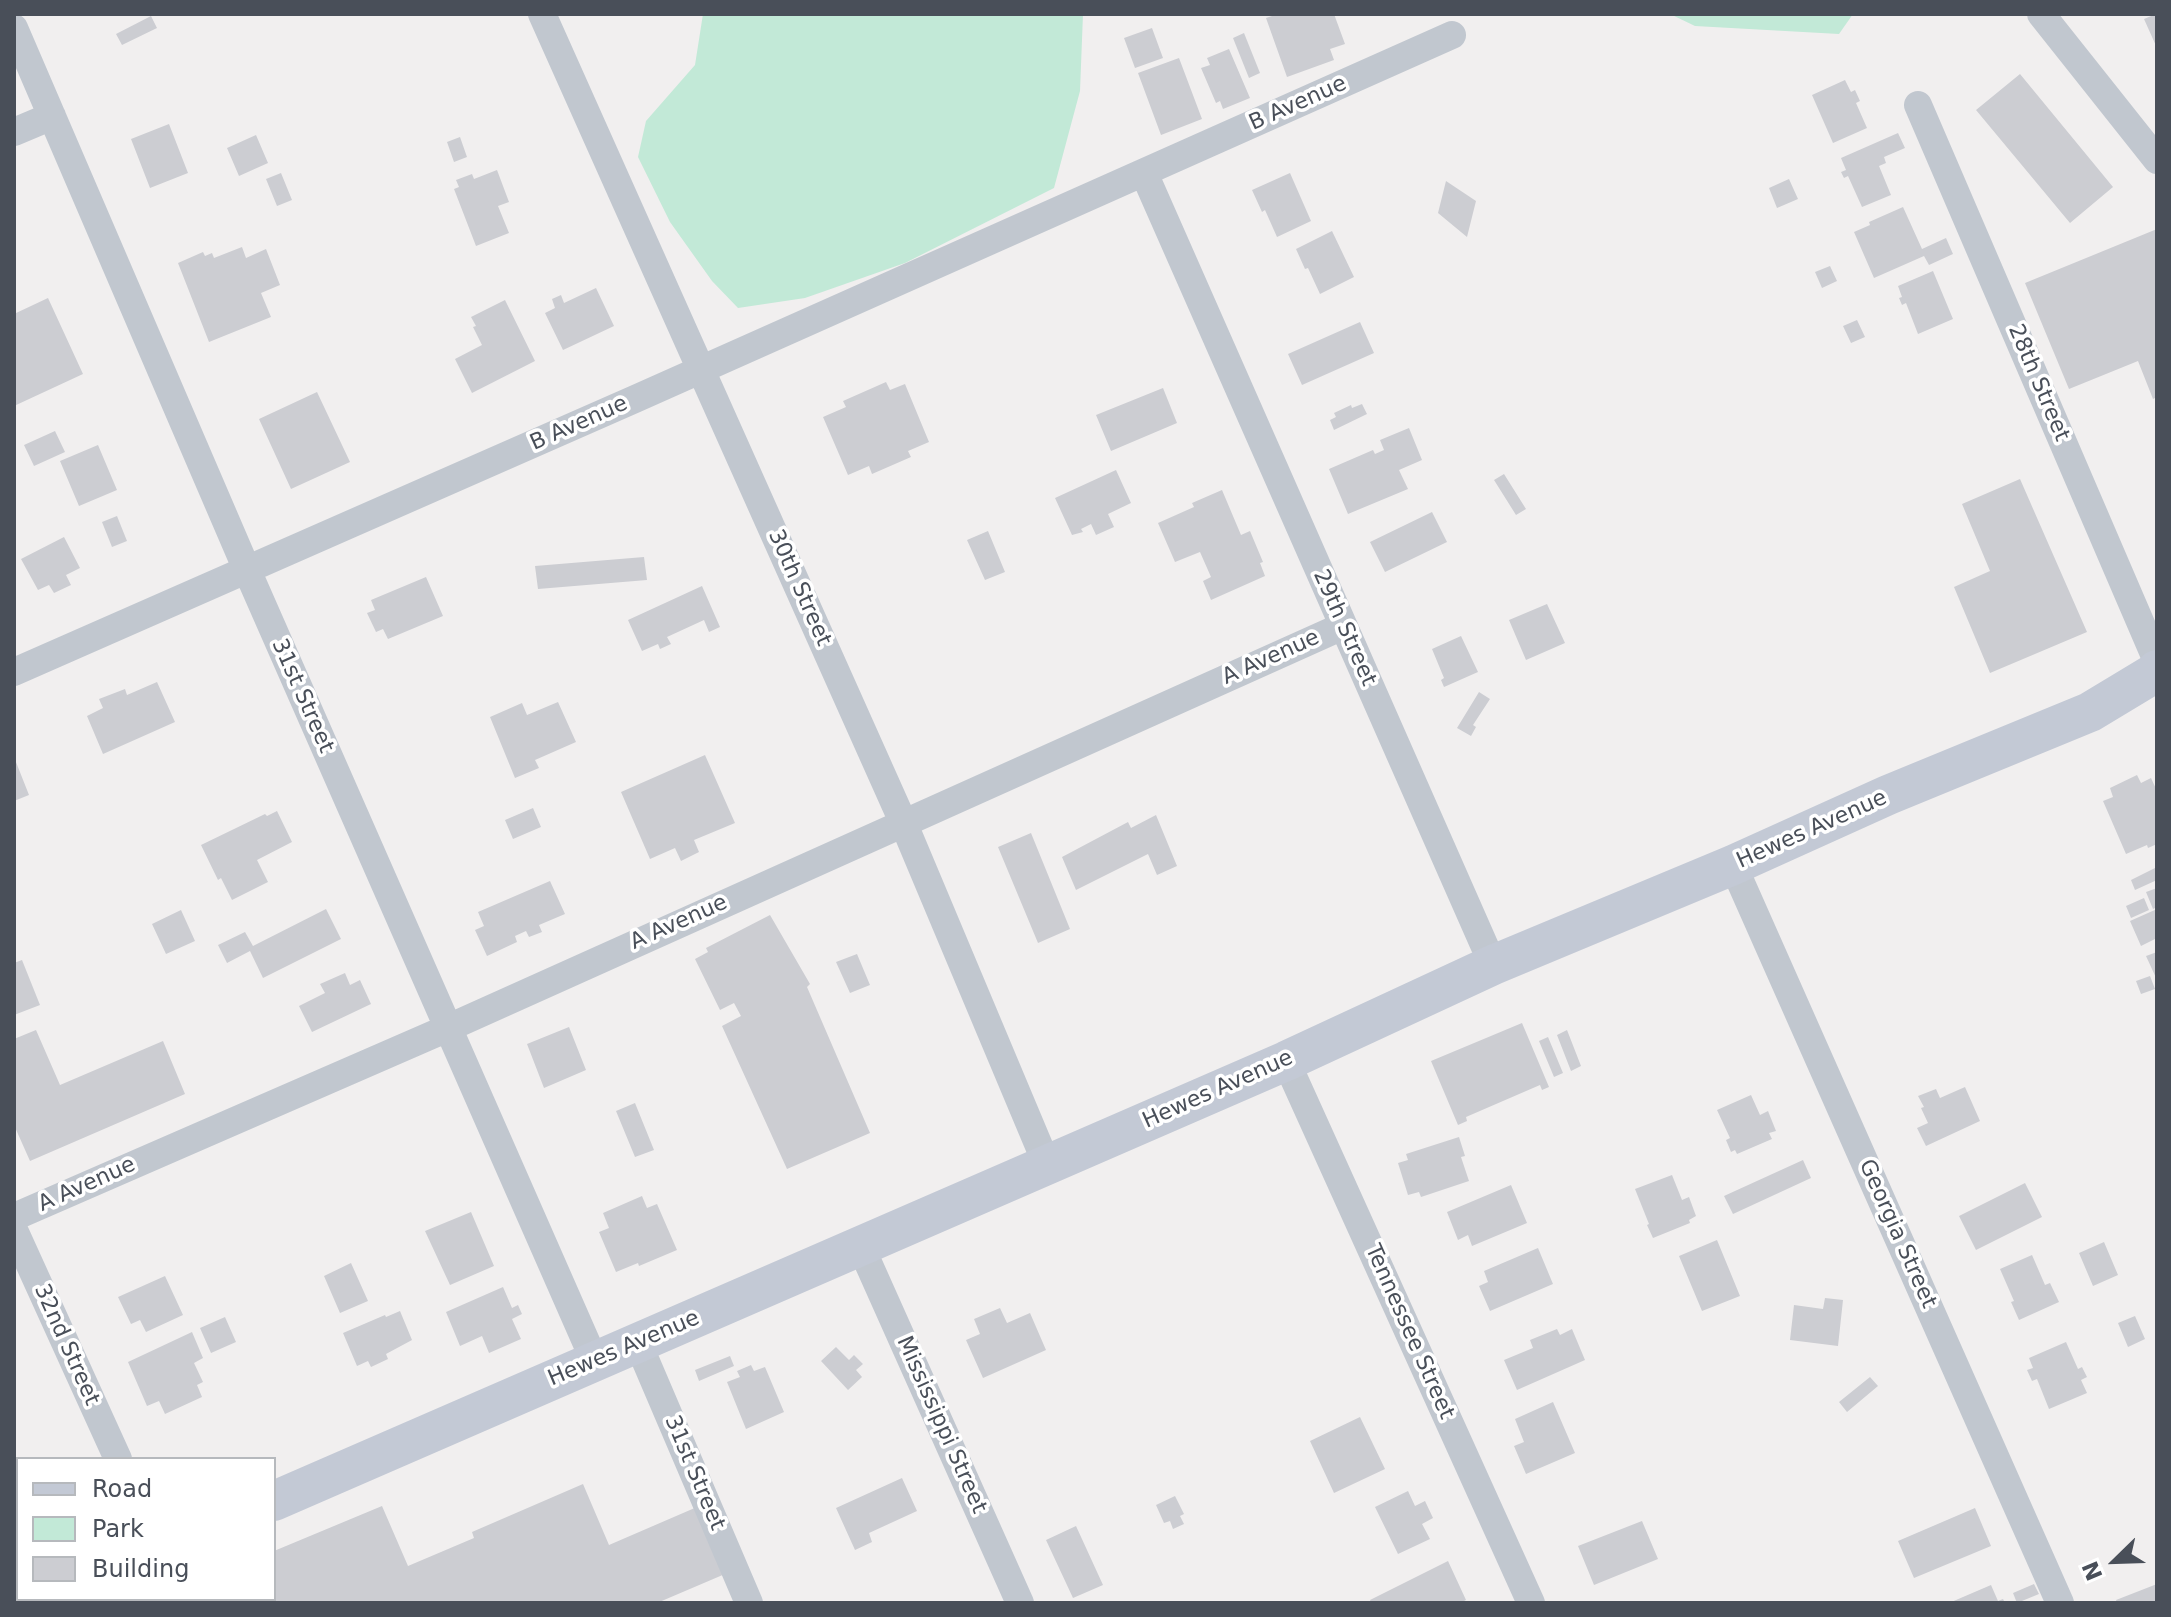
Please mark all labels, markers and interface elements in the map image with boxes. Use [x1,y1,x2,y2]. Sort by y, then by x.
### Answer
street label: B Avenue [1245,71,1351,137]
street label: 28th Street [2002,321,2074,445]
street label: B Avenue [526,391,632,457]
street label: 30th Street [762,526,836,650]
street label: 29th Street [1307,566,1381,690]
street label: A Avenue [1218,625,1324,691]
street label: 31st Street [265,635,339,757]
street label: Hewes Avenue [1733,785,1891,875]
street label: A Avenue [626,890,732,956]
street label: Hewes Avenue [1139,1045,1297,1135]
street label: A Avenue [34,1152,140,1218]
street label: Georgia Street [1852,1156,1942,1312]
street label: Tennessee Street [1359,1241,1459,1423]
street label: 32nd Street [28,1280,104,1410]
street label: Hewes Avenue [544,1305,704,1393]
street label: Mississippi Street [890,1332,992,1518]
street label: 31st Street [658,1412,730,1534]
legend [16,1457,276,1601]
text: Road [92,1475,152,1503]
text: Park [92,1515,144,1543]
north arrow [2075,1521,2155,1601]
text: Building [92,1555,189,1583]
text: N [2077,1557,2108,1584]

